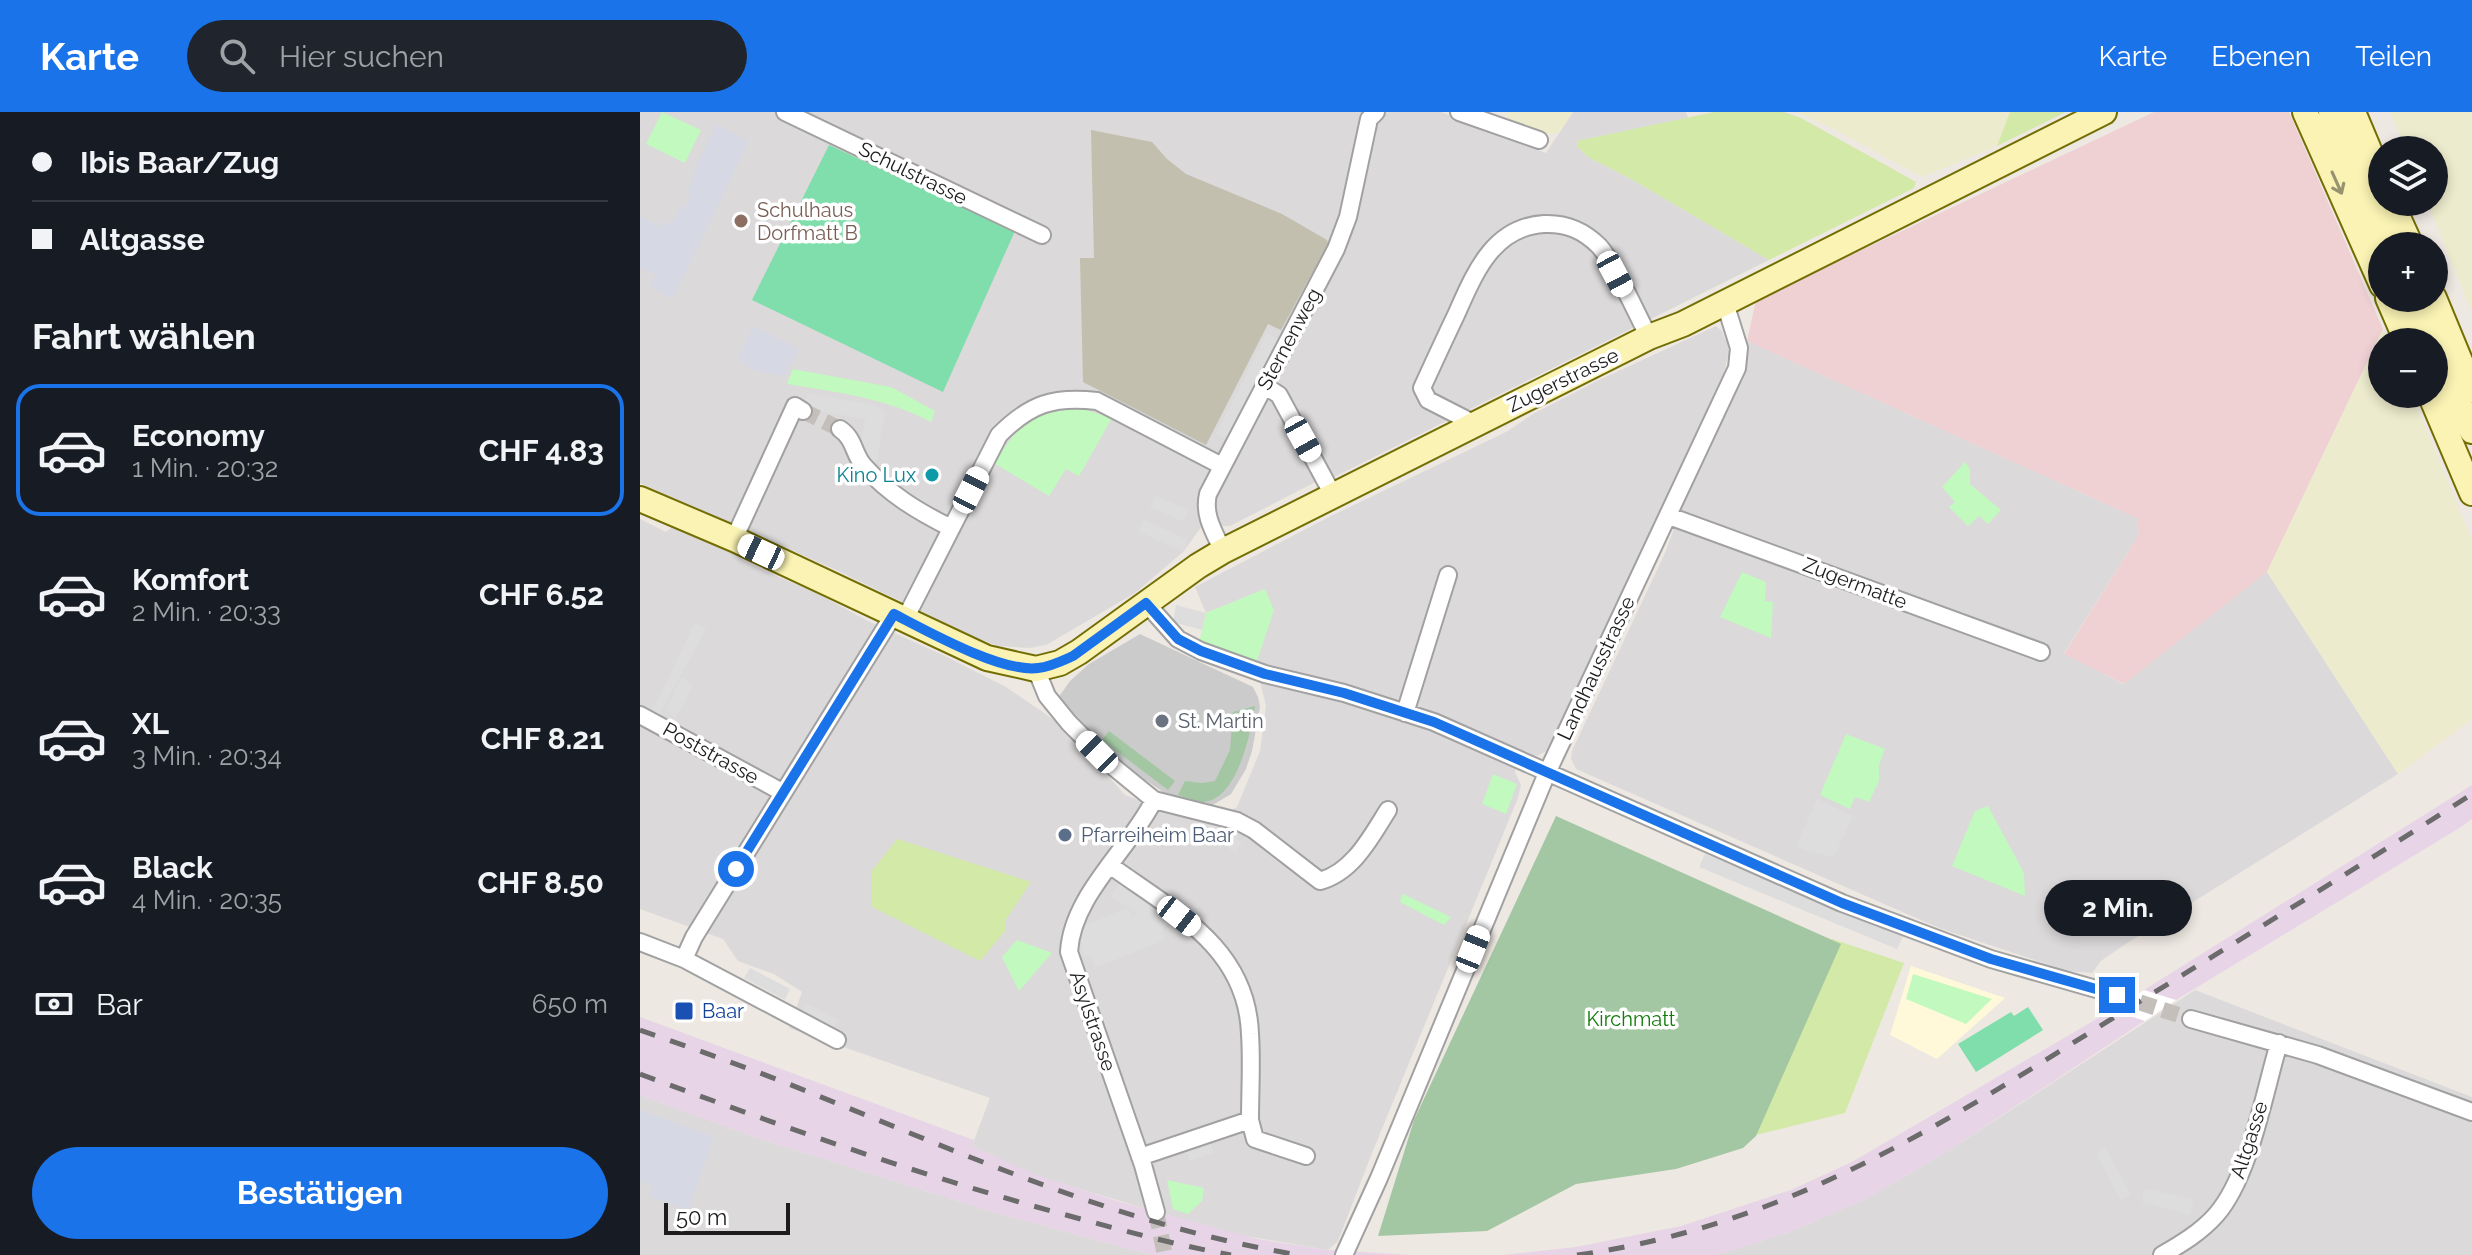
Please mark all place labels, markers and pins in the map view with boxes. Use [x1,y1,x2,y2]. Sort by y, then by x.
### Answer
place label: Schulhaus Dorfmatt B [757,198,858,245]
marker: Schulhaus Dorfmatt B [732,212,750,230]
place label: Kino Lux [837,463,916,487]
marker: Kino Lux [923,466,941,484]
place label: St. Martin [1178,709,1264,733]
marker: St. Martin [1153,712,1171,730]
place label: Pfarreiheim Baar [1081,823,1234,847]
marker: Pfarreiheim Baar [1056,826,1074,844]
place label: Baar [702,999,744,1023]
marker: Baar [673,1000,695,1022]

